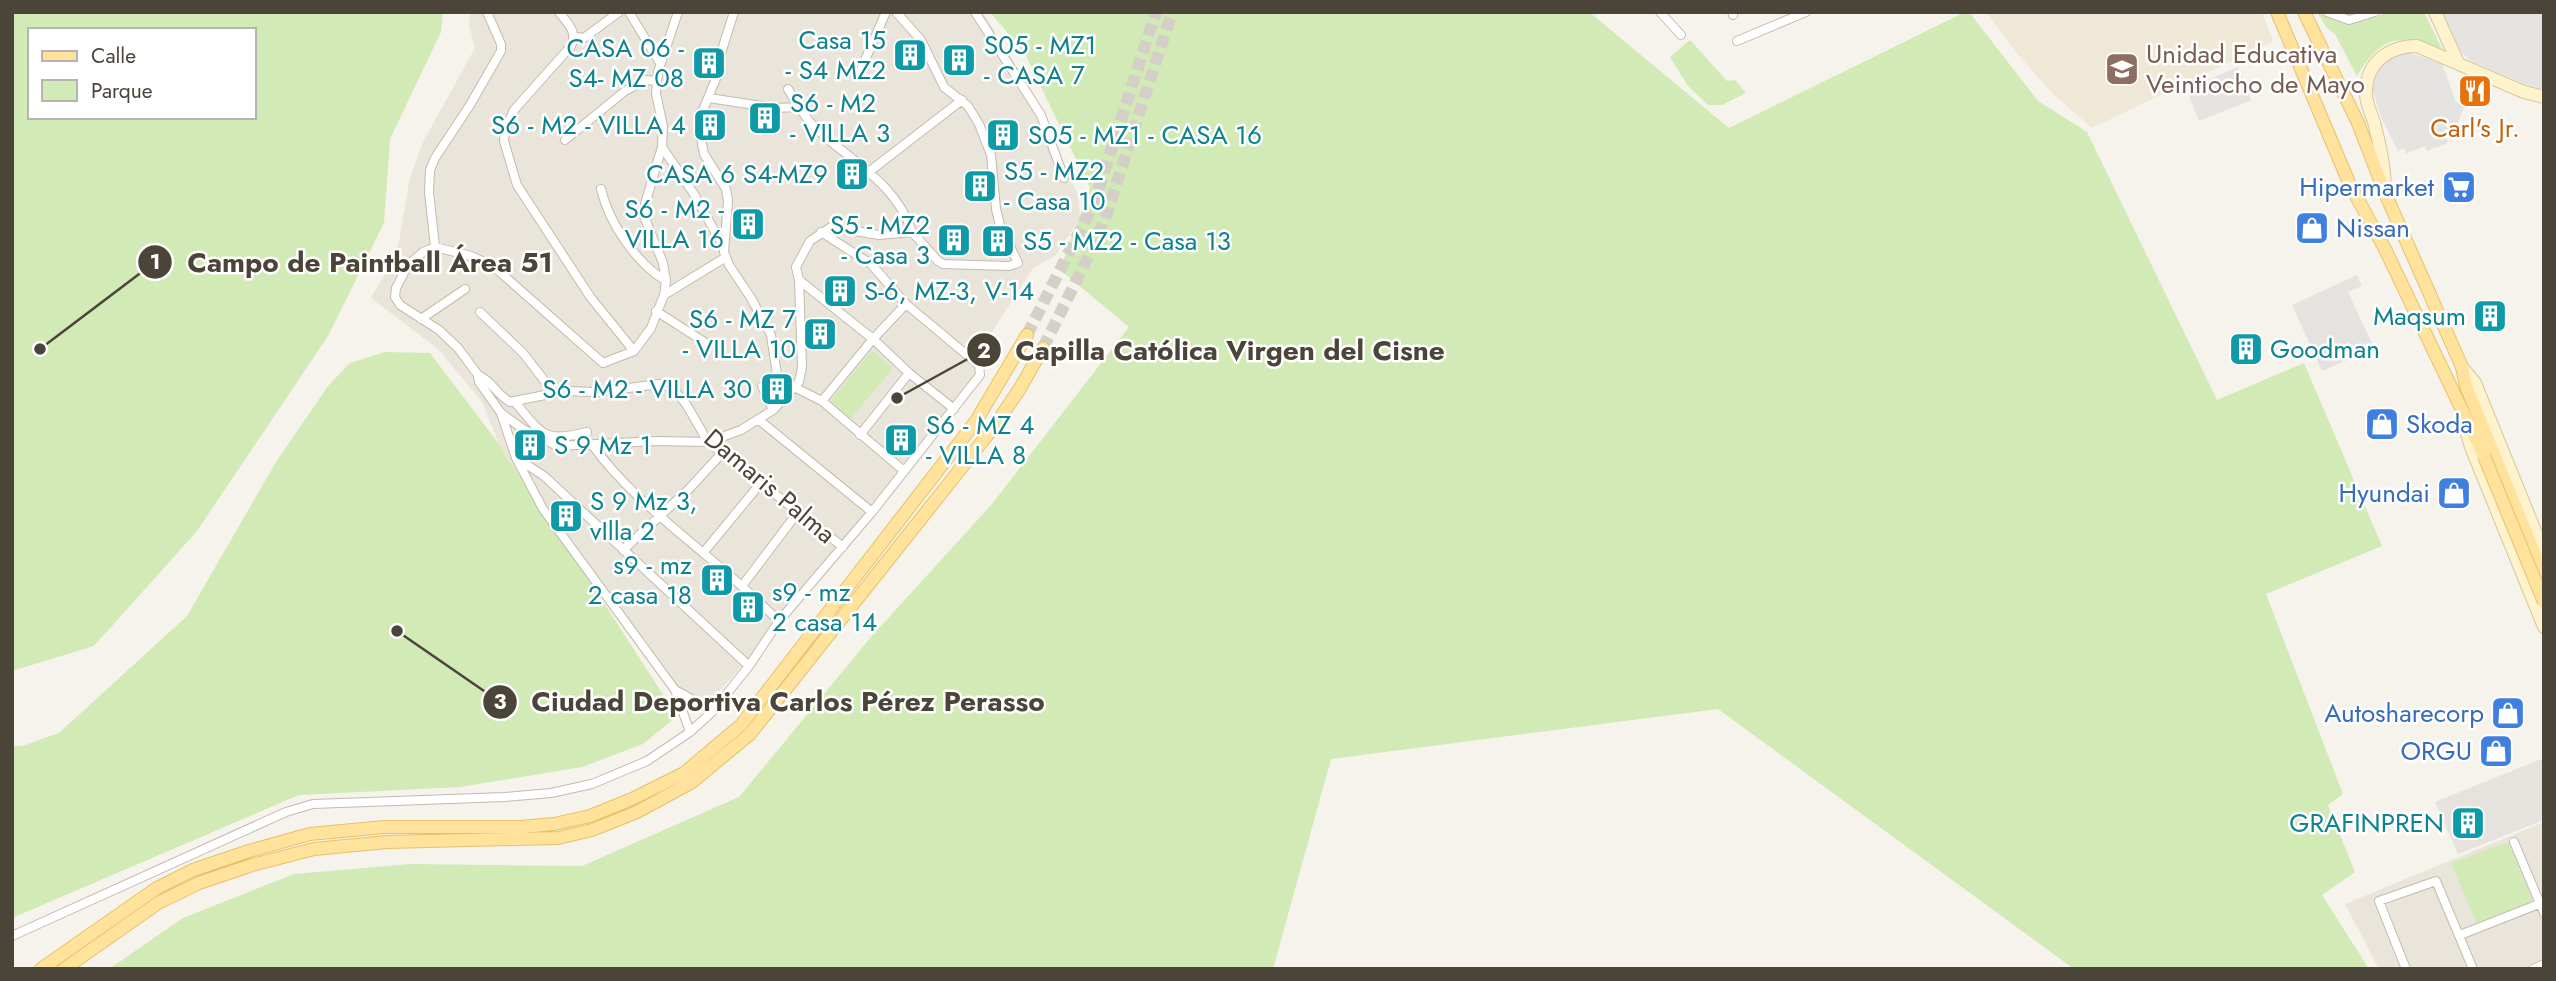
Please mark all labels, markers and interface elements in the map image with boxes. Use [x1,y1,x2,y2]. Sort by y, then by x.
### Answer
place label: Casa 15 - S4 MZ2 [786,21,886,89]
place label: S05 - MZ1 - CASA 7 [984,26,1097,94]
legend [28,28,256,119]
place label: CASA 06 - S4- MZ 08 [566,29,685,97]
place label: Unidad Educativa Veintiocho de Mayo [2146,35,2365,103]
building icon: Casa 15 - S4 MZ2 [891,36,929,74]
text: Calle [91,41,136,71]
building icon: S05 - MZ1 - CASA 7 [940,41,978,79]
building icon: CASA 06 - S4- MZ 08 [690,44,728,82]
school or university icon: Unidad Educativa Veintiocho de Mayo [2103,50,2141,88]
restaurant icon: Carl's Jr. [2456,72,2494,110]
text: Parque [91,76,153,106]
place label: S6 - M2 - VILLA 3 [790,84,890,152]
building icon: S6 - M2 - VILLA 3 [746,99,784,137]
place label: S6 - M2 - VILLA 4 [491,106,686,144]
building icon: S6 - M2 - VILLA 4 [691,106,729,144]
place label: Carl's Jr. [2430,109,2520,147]
building icon: S05 - MZ1 - CASA 16 [984,116,1022,154]
place label: S05 - MZ1 - CASA 16 [1028,116,1262,154]
place label: S5 - MZ2 - Casa 10 [1004,152,1106,220]
place label: CASA 6 S4-MZ9 [646,155,828,193]
building icon: CASA 6 S4-MZ9 [833,155,871,193]
building icon: S5 - MZ2 - Casa 10 [961,167,999,205]
place label: Hipermarket [2299,168,2435,206]
supermarket icon: Hipermarket [2440,168,2478,206]
place label: S6 - M2 - VILLA 16 [625,190,725,258]
building icon: S6 - M2 - VILLA 16 [729,205,767,243]
place label: S5 - MZ2 - Casa 3 [830,206,930,274]
shop icon: Nissan [2293,209,2331,247]
place label: Nissan [2336,209,2410,247]
building icon: S5 - MZ2 - Casa 3 [935,221,973,259]
building icon: S5 - MZ2 - Casa 13 [979,222,1017,260]
place label: S5 - MZ2 - Casa 13 [1023,222,1231,260]
callout: Campo de Paintball Área 51 [138,238,566,287]
text: Campo de Paintball Área 51 [187,242,553,283]
text: 1 [150,247,160,277]
building icon: S-6, MZ-3, V-14 [821,272,859,310]
place label: S-6, MZ-3, V-14 [864,272,1034,310]
place label: Maqsum [2373,297,2466,335]
building icon: Maqsum [2471,297,2509,335]
place label: S6 - MZ 7 - VILLA 10 [683,300,796,368]
building icon: S6 - MZ 7 - VILLA 10 [801,315,839,353]
callout: Capilla Católica Virgen del Cisne [967,326,1459,375]
text: Capilla Católica Virgen del Cisne [1015,330,1445,371]
building icon: Goodman [2227,330,2265,368]
place label: Goodman [2270,330,2380,368]
text: 2 [977,336,991,366]
place label: S6 - M2 - VILLA 30 [542,370,752,408]
building icon: S6 - M2 - VILLA 30 [758,370,796,408]
shop icon: Skoda [2363,405,2401,443]
place label: Skoda [2406,405,2473,443]
place label: S6 - MZ 4 - VILLA 8 [926,406,1034,474]
street label: Damaris Palma [696,419,844,553]
building icon: S6 - MZ 4 - VILLA 8 [882,421,920,459]
building icon: S 9 Mz 1 [511,426,549,464]
place label: S 9 Mz 1 [554,426,651,464]
place label: Hyundai [2339,474,2430,512]
shop icon: Hyundai [2435,474,2473,512]
place label: S 9 Mz 3, vIlla 2 [590,482,697,550]
building icon: S 9 Mz 3, vIlla 2 [547,497,585,535]
place label: s9 - mz 2 casa 18 [588,546,692,614]
building icon: s9 - mz 2 casa 18 [698,561,736,599]
place label: s9 - mz 2 casa 14 [772,573,877,641]
building icon: s9 - mz 2 casa 14 [729,588,767,626]
callout: Ciudad Deportiva Carlos Pérez Perasso [483,677,1059,726]
text: Ciudad Deportiva Carlos Pérez Perasso [531,681,1045,722]
text: 3 [493,687,507,717]
place label: Autosharecorp [2324,694,2484,732]
shop icon: Autosharecorp [2489,694,2527,732]
place label: ORGU [2400,732,2472,770]
shop icon: ORGU [2477,732,2515,770]
place label: GRAFINPREN [2289,804,2444,842]
building icon: GRAFINPREN [2449,804,2487,842]

